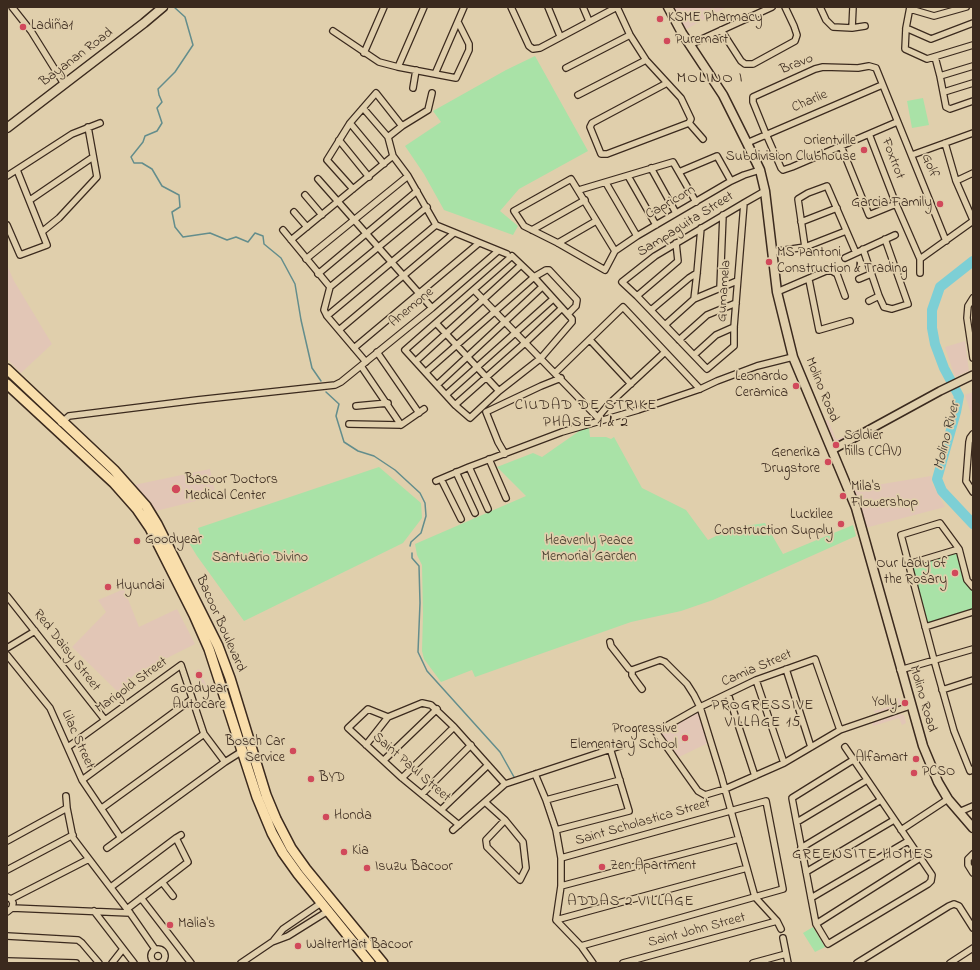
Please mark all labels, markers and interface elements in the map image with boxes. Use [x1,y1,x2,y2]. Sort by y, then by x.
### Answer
place label: KSME Pharmacy [668,11,762,27]
marker: KSME Pharmacy [655,14,665,24]
place label: Ladiña1 [31,19,73,35]
marker: Ladiña1 [18,22,28,32]
street label: Bayanan Road [37,25,117,91]
place label: Puremart [675,33,728,49]
marker: Puremart [662,36,672,46]
street label: Bravo [778,51,816,79]
district label: MOLINO I [677,69,743,89]
street label: Charlie [790,87,830,117]
place label: Orientville Subdivision Clubhouse [726,134,856,166]
street label: Foxtrot [877,136,907,182]
marker: Orientville Subdivision Clubhouse [859,145,869,155]
street label: Golf [917,152,941,180]
street label: Capricorn [643,182,699,224]
street label: Sampaguita Street [635,189,737,261]
place label: Garcia Family [851,196,932,212]
marker: Garcia Family [935,199,945,209]
place label: MS Pantoni Construction & Trading [777,246,908,278]
marker: MS Pantoni Construction & Trading [764,257,774,267]
street label: Gumamela [714,259,736,323]
street label: Anemone [386,284,438,332]
street label: Molino Road [800,355,842,425]
place label: Leonardo Ceramica [735,370,788,402]
marker: Leonardo Ceramica [791,381,801,391]
district label: CIUDAD DE STRIKE PHASE 1 & 2 [515,398,657,433]
water label: Molino River [931,400,965,472]
place label: Soldier hills (CAV) [844,429,901,462]
marker: Soldier hills (CAV) [831,440,841,450]
place label: Generika Drugstore [761,446,820,478]
marker: Generika Drugstore [823,457,833,467]
place label: Bacoor Doctors Medical Center [185,473,278,506]
place label: Mila's Flowershop [851,480,918,512]
marker: Bacoor Doctors Medical Center [170,483,182,495]
marker: Mila's Flowershop [838,491,848,501]
place label: Luckilee Construction Supply [714,508,833,540]
marker: Luckilee Construction Supply [836,519,846,529]
place label: Goodyear [145,533,202,549]
park label: Heavenly Peace Memorial Garden [542,534,636,566]
marker: Goodyear [132,536,142,546]
park label: Santuario Divino [212,551,308,567]
place label: Our Lady of the Rosary [876,557,947,590]
marker: Our Lady of the Rosary [950,568,960,578]
street label: Bacoor Boulevard [191,573,249,675]
place label: Hyundai [116,579,165,595]
marker: Hyundai [103,582,113,592]
street label: Red Daisy Street [29,607,103,695]
street label: Camia Street [719,647,795,691]
street label: Marigold Street [93,654,171,718]
street label: Molino Road [905,664,939,734]
marker: Goodyear Autocare [194,670,204,680]
place label: Goodyear Autocare [170,682,228,714]
place label: Yolly [872,695,897,711]
district label: PROGRESSIVE VILLAGE 15 [712,698,814,733]
marker: Yolly [900,698,910,708]
street label: Lilac Street [57,708,97,772]
place label: Progressive Elementary School [570,722,677,754]
street label: Saint Paul Street [368,729,454,807]
marker: Progressive Elementary School [680,733,690,743]
place label: Bosch Car Service [225,735,285,768]
marker: Bosch Car Service [288,746,298,756]
place label: Alfamart [856,751,908,767]
marker: Alfamart [911,754,921,764]
place label: PCSO [922,765,955,781]
marker: PCSO [909,768,919,778]
place label: BYD [319,771,345,787]
marker: BYD [306,774,316,784]
street label: Saint Scholastica Street [574,796,712,850]
place label: Honda [334,809,372,825]
marker: Honda [321,812,331,822]
place label: Kia [352,844,369,860]
marker: Kia [339,847,349,857]
district label: GREENSITE HOMES [792,847,934,865]
place label: Zen Apartment [610,859,696,875]
place label: Isuzu Bacoor [375,860,453,876]
marker: Zen Apartment [597,862,607,872]
marker: Isuzu Bacoor [362,863,372,873]
district label: ADDAS 2 VILLAGE [567,894,695,912]
street label: Saint John Street [646,910,748,952]
place label: Malia's [178,917,215,933]
marker: Malia's [165,920,175,930]
place label: WalterMart Bacoor [306,938,413,954]
marker: WalterMart Bacoor [293,941,303,951]

